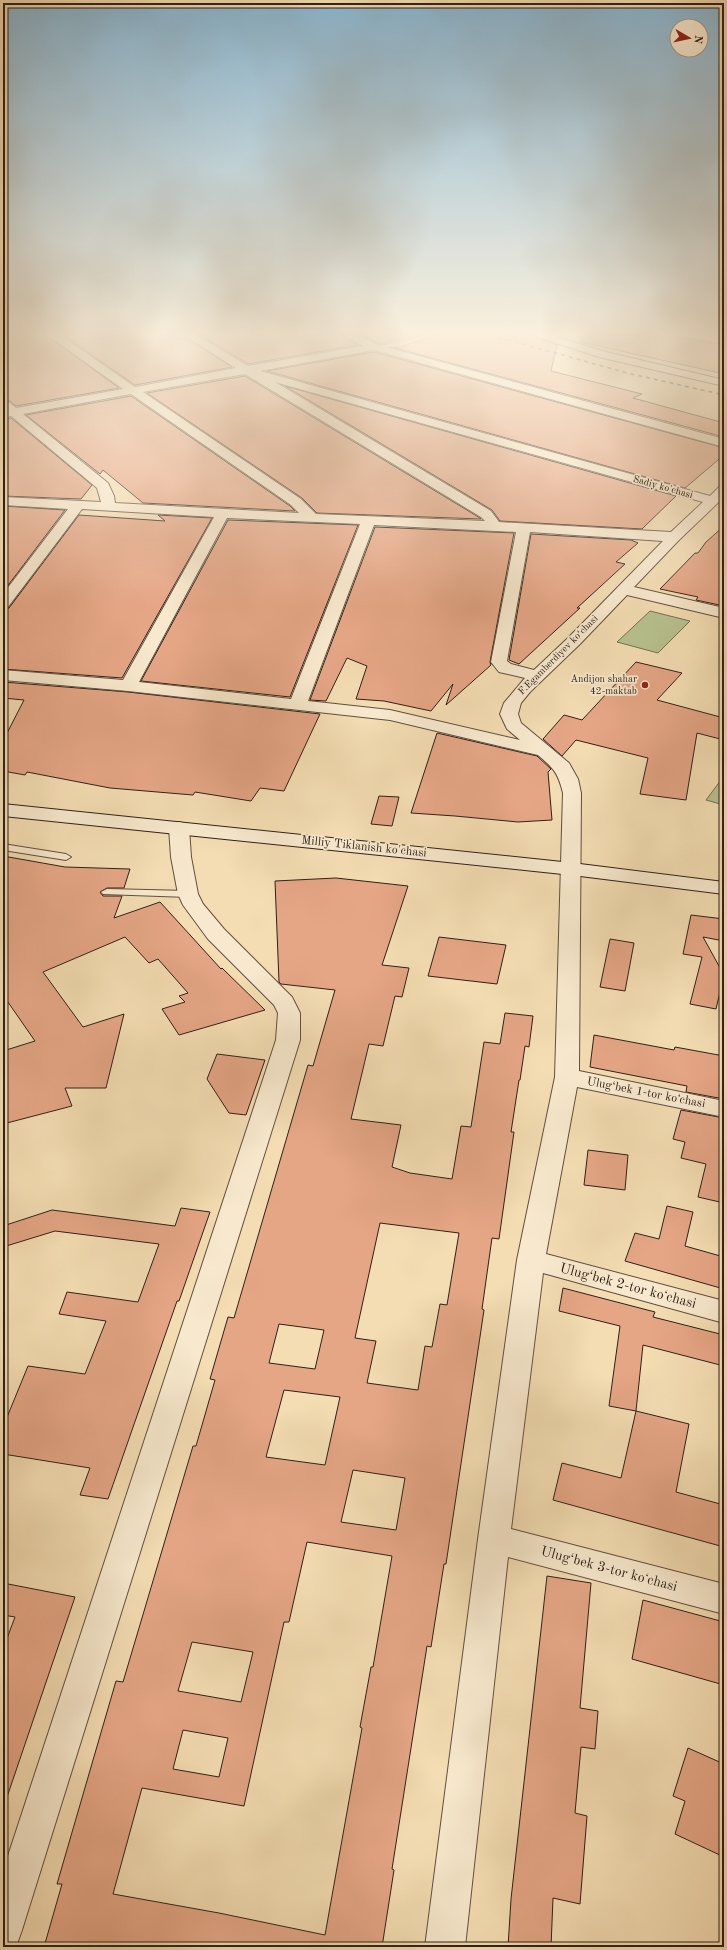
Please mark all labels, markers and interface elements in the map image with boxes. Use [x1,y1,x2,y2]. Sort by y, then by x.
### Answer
north arrow [669,18,709,58]
text: N [691,34,703,45]
street label: Sadiy ko'chasi [632,474,694,500]
street label: F.Egamberdiyev kо‘chasi [516,612,600,697]
place label: Andijon shahar 42-maktab [570,674,637,696]
marker: Andijon shahar 42-maktab [640,680,650,690]
street label: Milliy Tiklanish ko'chasi [301,834,427,860]
street label: Ulug‘bek 1-tor koʻchasi [586,1075,707,1110]
street label: Ulug‘bek 2-tor koʻchasi [558,1260,698,1311]
street label: Ulug‘bek 3-tor koʻchasi [539,1543,679,1594]

